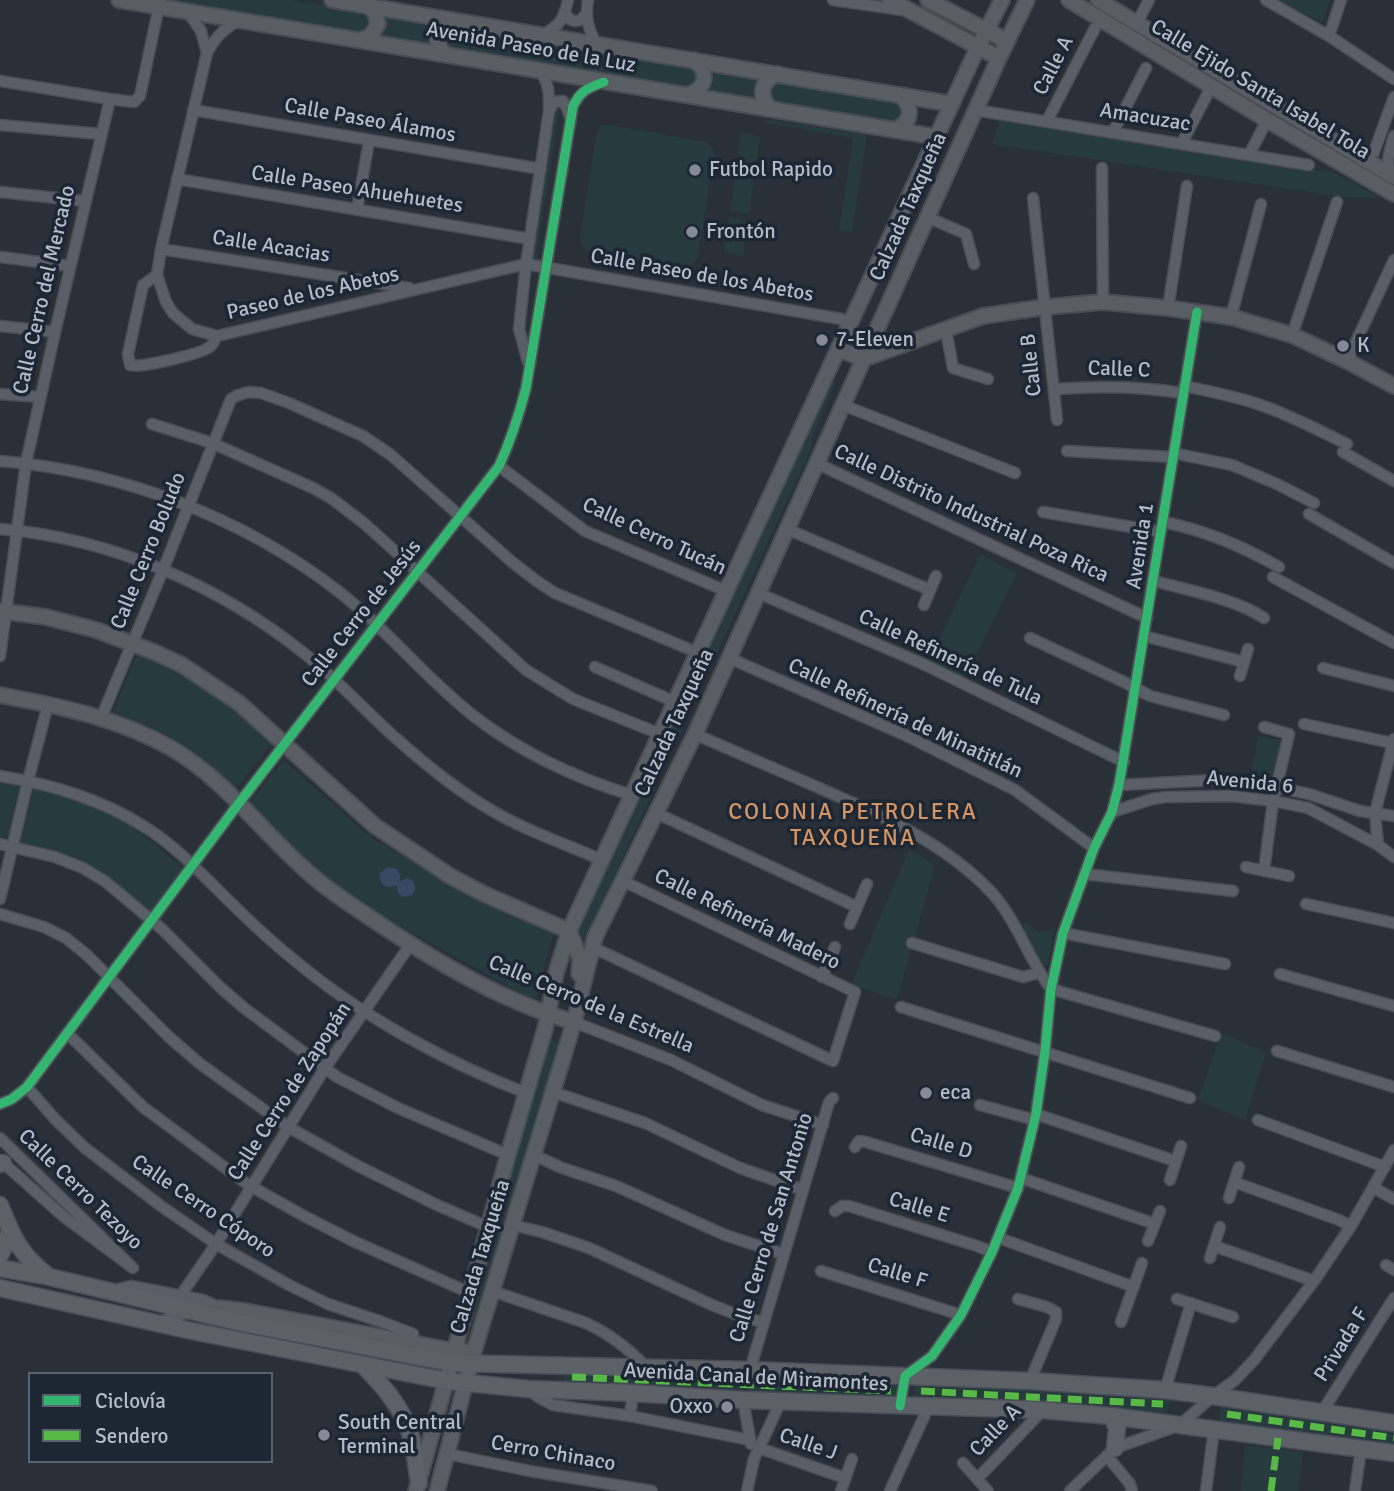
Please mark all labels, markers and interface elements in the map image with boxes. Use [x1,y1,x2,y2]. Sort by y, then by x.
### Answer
street label: Calle Ejido Santa Isabel Tola [1146,14,1374,166]
street label: Avenida Paseo de la Luz [424,17,638,79]
street label: Calle A [1028,32,1080,100]
street label: Calle Paseo Álamos [282,93,458,149]
street label: Amacuzac [1098,98,1192,138]
street label: Calzada Taxqueña [865,129,953,285]
place label: Futbol Rapido [709,157,833,183]
street label: Calle Paseo Ahuehuetes [249,161,465,219]
marker: Futbol Rapido [687,162,703,178]
street label: Calle Cerro del Mercado [9,183,81,397]
place label: Frontón [706,219,776,245]
marker: Frontón [684,224,700,240]
street label: Calle Acacias [210,225,332,269]
street label: Calle Paseo de los Abetos [588,244,816,308]
street label: Paseo de los Abetos [224,262,402,326]
place label: 7-Eleven [836,327,914,353]
marker: 7-Eleven [814,332,830,348]
street label: Calle B [1016,332,1048,398]
place label: K [1357,333,1370,359]
marker: K [1335,338,1351,354]
street label: Calle C [1087,356,1151,384]
street label: Calle Distrito Industrial Poza Rica [830,439,1112,589]
street label: Calle Cerro Boludo [106,469,192,633]
street label: Calle Cerro Tucán [578,493,730,581]
street label: Avenida 1 [1122,501,1160,591]
street label: Calle Cerro de Jesús [297,535,427,693]
street label: Calle Refinería de Tula [854,604,1046,712]
street label: Calzada Taxqueña [630,645,720,801]
street label: Calle Refinería de Minatitlán [784,654,1026,784]
street label: Avenida 6 [1205,766,1295,800]
district label: COLONIA PETROLERA TAXQUEÑA [730,799,976,853]
street label: Calle Refinería Madero [650,864,844,976]
street label: Calle Cerro de la Estrella [485,950,697,1060]
street label: Calle Cerro de Zapopán [223,998,357,1186]
place label: eca [940,1080,971,1106]
marker: eca [918,1085,934,1101]
street label: Calle Cerro de San Antonio [725,1110,819,1346]
street label: Calle D [907,1123,975,1165]
street label: Calle Cerro Tezoyo [13,1124,147,1256]
street label: Calle Cerro Cóporo [126,1150,280,1264]
street label: Calzada Taxqueña [446,1177,516,1337]
street label: Calle E [886,1187,952,1229]
street label: Calle F [864,1253,930,1295]
street label: Privada F [1309,1303,1375,1387]
street label: Avenida Canal de Miramontes [623,1358,889,1398]
legend [28,1372,273,1463]
text: Ciclovía [95,1388,166,1414]
place label: Oxxo [670,1394,713,1420]
marker: Oxxo [719,1399,735,1415]
street label: Calle A [965,1400,1027,1462]
place label: South Central Terminal [338,1410,462,1460]
text: Sendero [95,1423,169,1449]
street label: Calle J [776,1423,840,1467]
marker: South Central Terminal [316,1427,332,1443]
street label: Cerro Chinaco [489,1431,617,1477]

